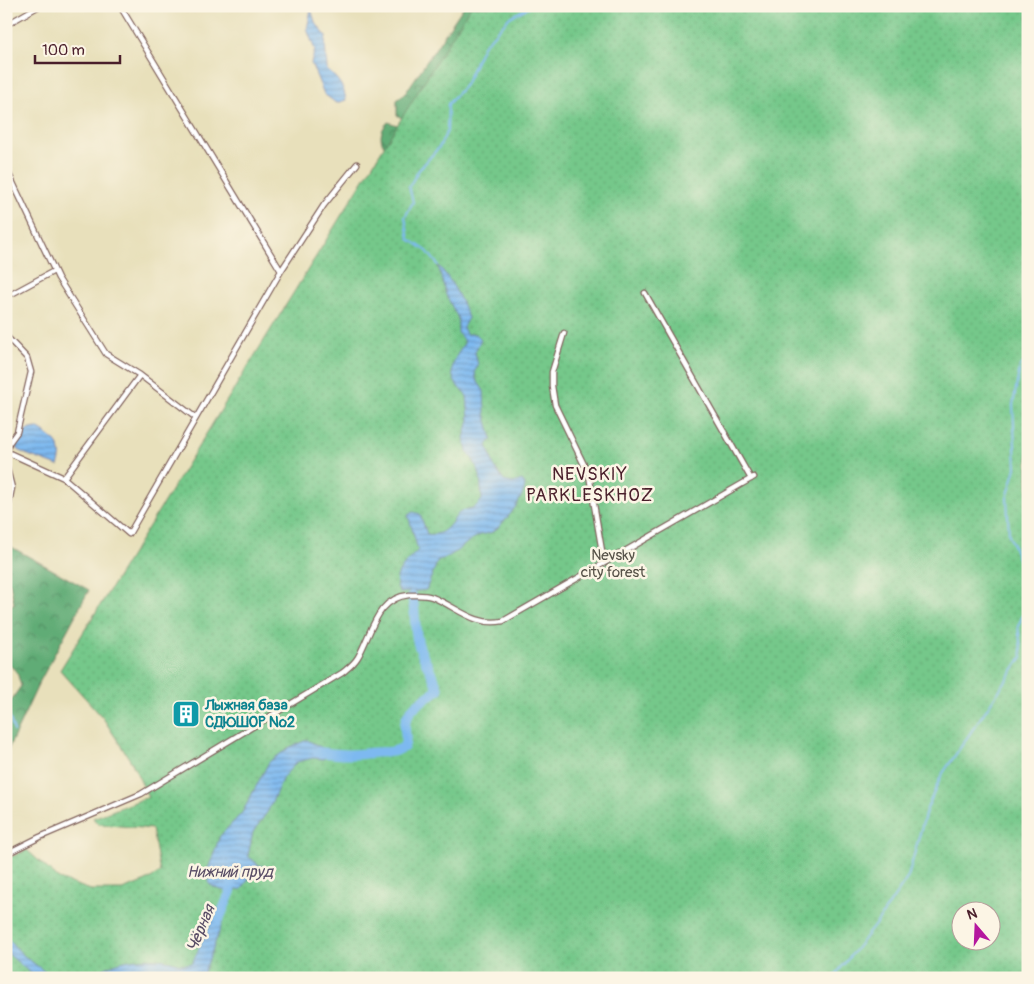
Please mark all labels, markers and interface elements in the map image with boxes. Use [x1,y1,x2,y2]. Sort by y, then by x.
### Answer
scale bar [35,32,120,64]
text: 100 m [42,41,85,60]
district label: NEVSKIY PARKLESKHOZ [526,463,654,507]
park label: Nevsky city forest [581,546,646,582]
place label: Лыжная база СДЮШОР №2 [204,696,295,732]
building icon: Лыжная база СДЮШОР №2 [171,699,201,729]
water label: Нижний пруд [187,862,274,882]
water label: Чёрная [182,901,220,955]
north arrow [952,902,1002,952]
text: N [965,905,979,924]

